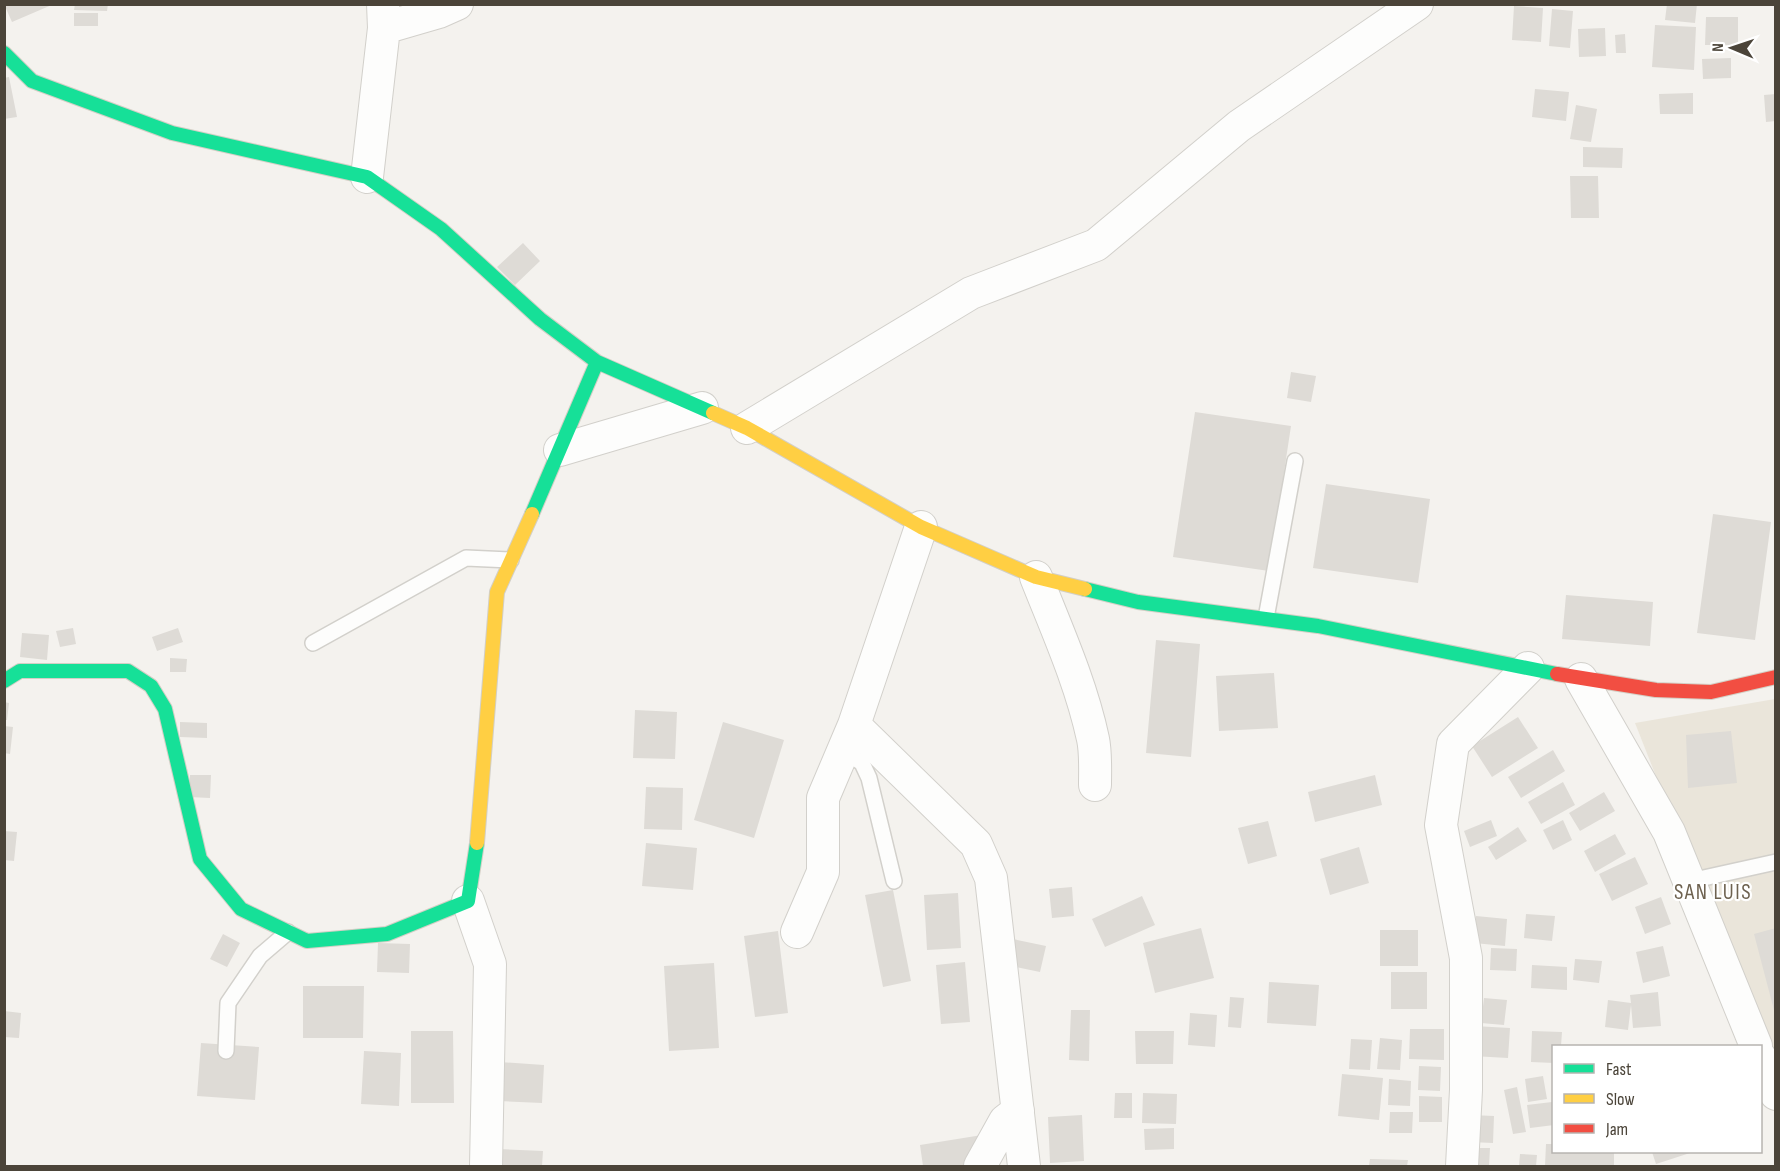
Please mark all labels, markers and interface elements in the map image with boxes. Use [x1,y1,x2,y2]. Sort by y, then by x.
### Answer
north arrow [1702,18,1762,78]
text: N [1709,43,1728,52]
district label: SAN LUIS [1674,879,1752,906]
legend [1552,1045,1762,1153]
text: Fast [1606,1059,1632,1080]
text: Slow [1606,1089,1635,1110]
text: Jam [1605,1119,1628,1140]

